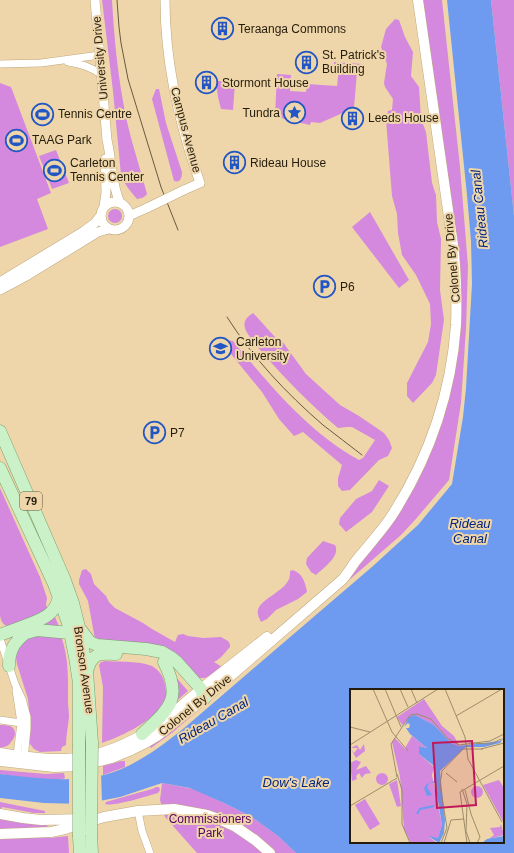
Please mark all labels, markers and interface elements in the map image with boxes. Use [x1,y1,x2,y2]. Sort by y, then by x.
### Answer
street label: University Drive [89,15,111,100]
building icon: Teraanga Commons [209,16,235,42]
place label: Teraanga Commons [238,22,346,36]
place label: St. Patrick's Building [322,48,385,76]
building icon: St. Patrick's Building [294,49,320,75]
building icon: Stormont House [194,70,220,96]
place label: Stormont House [222,76,309,90]
street label: Campus Avenue [168,86,204,175]
place icon: Tundra [282,100,308,126]
sports icon: Tennis Centre [30,101,56,127]
building icon: Leeds House [339,105,365,131]
place label: Tundra [242,106,280,120]
place label: Tennis Centre [58,107,132,121]
place label: Leeds House [368,111,439,125]
sports icon: TAAG Park [3,127,29,153]
place label: TAAG Park [32,133,93,147]
building icon: Rideau House [222,150,248,176]
place label: Carleton Tennis Center [70,156,144,184]
place label: Rideau House [250,156,326,170]
sports icon: Carleton Tennis Center [41,157,67,183]
water label: Rideau Canal [468,168,491,249]
street label: Colonel By Drive [441,213,463,303]
parking icon: P6 [312,274,338,300]
place label: P6 [340,280,355,294]
place label: Carleton University [236,335,289,363]
school or university icon: Carleton University [208,336,234,362]
parking icon: P7 [141,420,167,446]
place label: P7 [170,426,185,440]
road number: 79 [20,492,42,510]
water label: Rideau Canal [449,516,491,546]
street label: Bronson Avenue [71,626,97,715]
street label: Colonel By Drive [156,671,234,739]
inset map [350,689,504,843]
water label: Rideau Canal [175,694,252,747]
water label: Dow's Lake [263,775,329,790]
park label: Commissioners Park [169,812,251,840]

